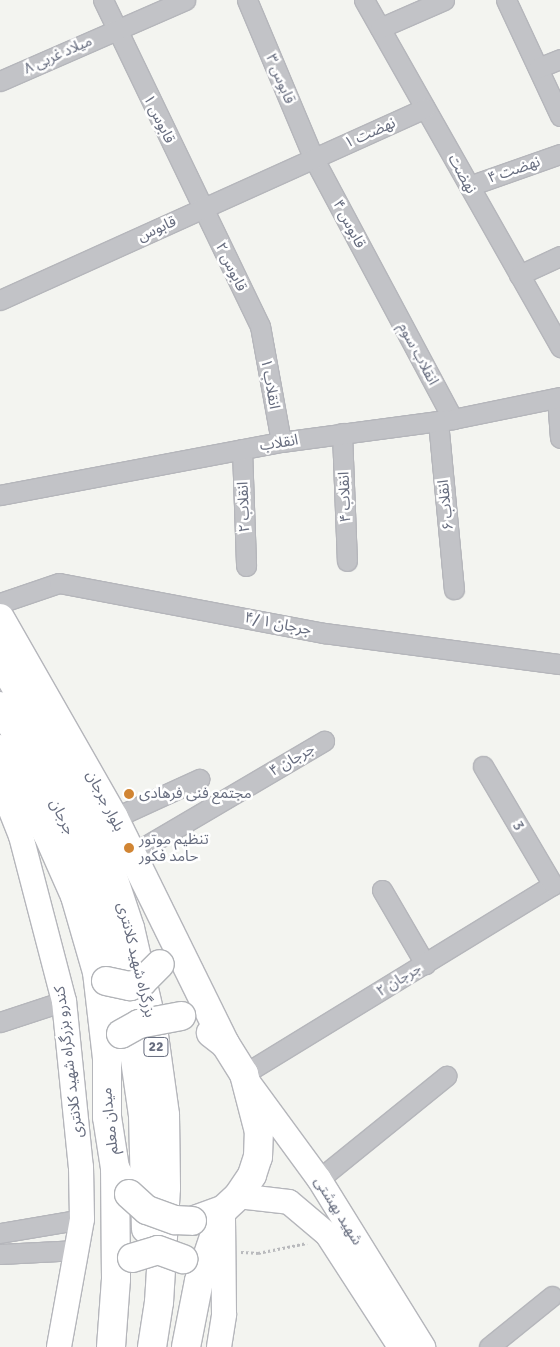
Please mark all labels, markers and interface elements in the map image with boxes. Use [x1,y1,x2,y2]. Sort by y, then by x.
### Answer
street label: ۸ میلاد غربی [21,32,95,78]
street label: ۳ قابوس [262,51,298,107]
street label: ۱ قابوس [139,92,179,146]
street label: ۱ نهضت [342,114,398,152]
street label: نهضت [444,151,480,197]
street label: ۴ نهضت [485,153,543,187]
street label: ۴ قابوس [329,197,369,251]
street label: قابوس [135,213,179,245]
street label: ۲ قابوس [211,240,251,294]
street label: انقلاب سوم [394,320,442,388]
street label: انقلاب ۱ [257,357,283,411]
street label: انقلاب [258,431,300,455]
street label: ۴ انقلاب [335,471,355,523]
street label: ۶ انقلاب [434,479,458,531]
street label: ۲ انقلاب [234,481,254,533]
street label: جرجان ۱ /۴ [243,609,313,639]
street label: ۴ جرجان [266,740,318,780]
street label: بلوار جرجان [82,768,128,834]
place label: مجتمع فنی فرهادی [139,785,252,803]
marker: مجتمع فنی فرهادی [123,788,135,800]
street label: جرجان [46,796,78,838]
street label: 3 [508,818,528,834]
place label: تنظیم موتور حامد فکور [139,830,209,865]
marker: تنظیم موتور حامد فکور [123,842,135,854]
street label: بزرگراه شهید کلانتری [113,901,159,1019]
street label: جرجان ۲ [373,960,425,1000]
street label: کندرو بزرگراه شهید کلانتری [51,985,87,1139]
road number: 22 [142,1036,170,1058]
street label: میدان معلم [98,1087,122,1155]
street label: شهید بهشتی [310,1173,366,1249]

